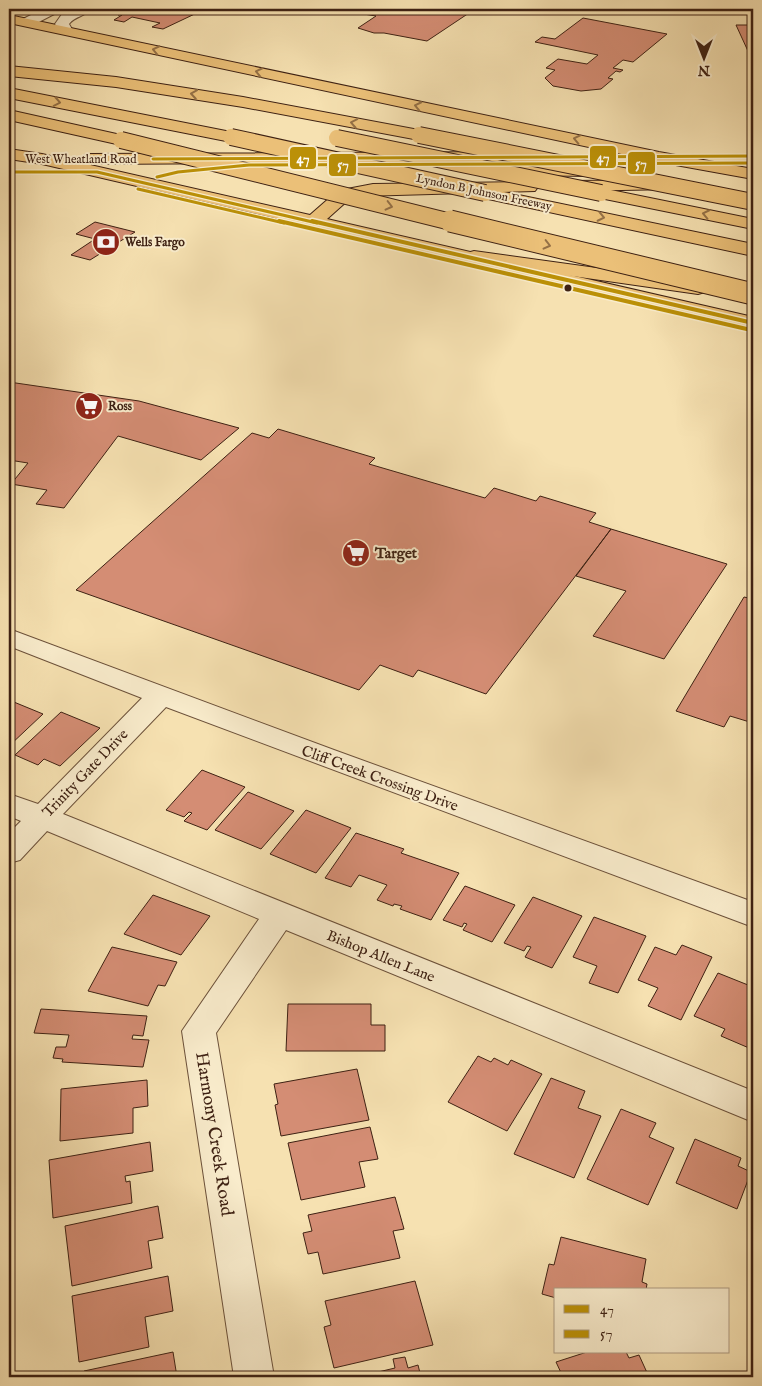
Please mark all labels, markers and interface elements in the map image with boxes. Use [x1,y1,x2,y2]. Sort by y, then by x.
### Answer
north arrow [680,32,730,82]
one-way arrow [152,45,160,56]
text: N [698,61,711,79]
one-way arrow [254,67,263,78]
one-way arrow [189,90,198,100]
one-way arrow [52,97,61,107]
one-way arrow [413,101,422,111]
one-way arrow [349,118,358,129]
one-way arrow [572,135,581,145]
line badge: 47 [589,145,617,169]
line badge: 47 [289,146,317,170]
text: 47 [597,149,610,167]
text: 47 [297,150,310,168]
line badge: 57 [627,151,656,175]
street label: West Wheatland Road [25,152,137,167]
line badge: 57 [328,153,357,177]
text: 57 [635,155,647,173]
text: 57 [337,156,349,174]
street label: Lyndon B Johnson Freeway [415,171,553,215]
one-way arrow [385,200,394,211]
one-way arrow [701,210,710,220]
one-way arrow [597,212,606,222]
bank icon: Wells Fargo [91,227,121,257]
place label: Wells Fargo [124,235,185,251]
one-way arrow [543,239,552,250]
unlabelled marker [563,283,573,293]
supermarket icon: Ross [74,391,104,421]
place label: Ross [108,399,133,414]
supermarket icon: Target [341,538,371,568]
place label: Target [374,544,418,563]
street label: Trinity Gate Drive [38,725,132,822]
street label: Cliff Creek Crossing Drive [299,741,461,816]
street label: Bishop Allen Lane [324,926,438,987]
street label: Harmony Creek Road [189,1051,238,1218]
legend [554,1288,730,1354]
text: 47 [600,1300,614,1319]
text: 57 [600,1324,612,1343]

